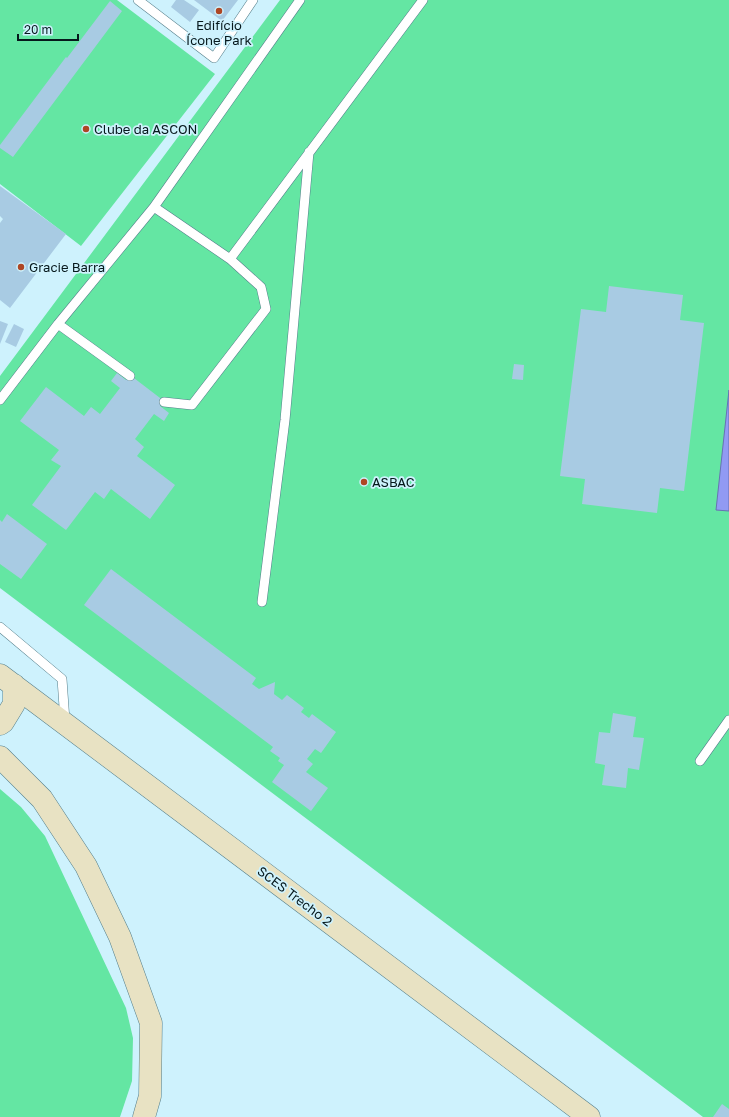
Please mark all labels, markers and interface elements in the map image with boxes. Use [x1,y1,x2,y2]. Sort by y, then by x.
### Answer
marker: Edifício Ícone Park [214,6,224,16]
scale bar [18,16,78,42]
place label: Edifício Ícone Park [186,17,253,48]
text: 20 m [24,22,52,37]
place label: Clube da ASCON [94,121,197,137]
marker: Clube da ASCON [81,124,91,134]
place label: Gracie Barra [29,259,105,275]
marker: Gracie Barra [16,262,26,272]
place label: ASBAC [372,474,415,490]
marker: ASBAC [359,477,369,487]
street label: SCES Trecho 2 [254,863,336,929]

